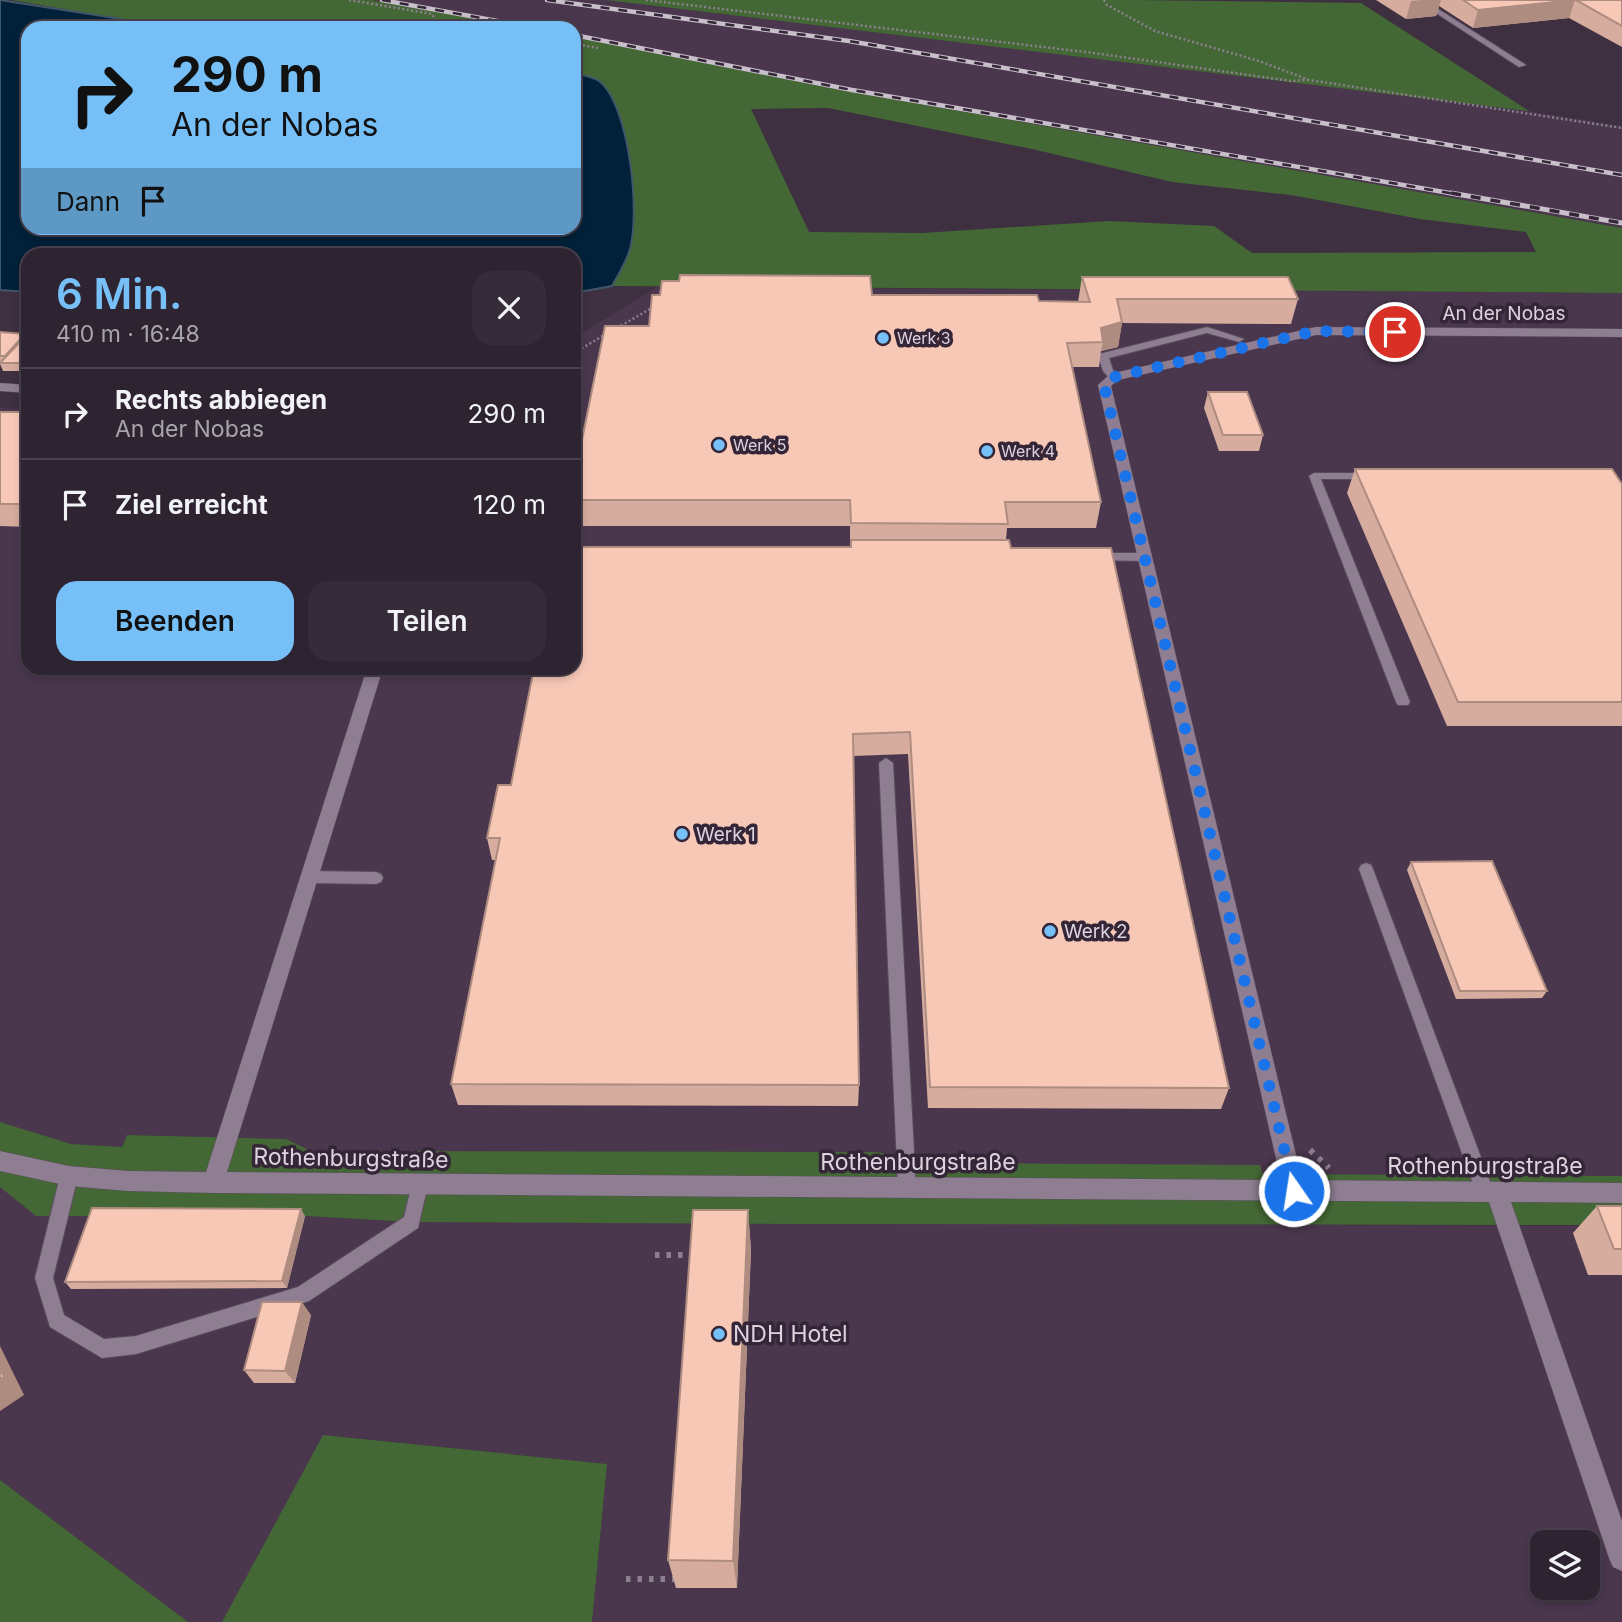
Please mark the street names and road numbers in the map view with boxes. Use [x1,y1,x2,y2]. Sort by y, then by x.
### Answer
street label: An der Nobas [1442,302,1566,325]
street label: Rothenburgstraße [253,1142,449,1174]
street label: Rothenburgstraße [820,1148,1016,1176]
street label: Rothenburgstraße [1387,1152,1583,1180]

